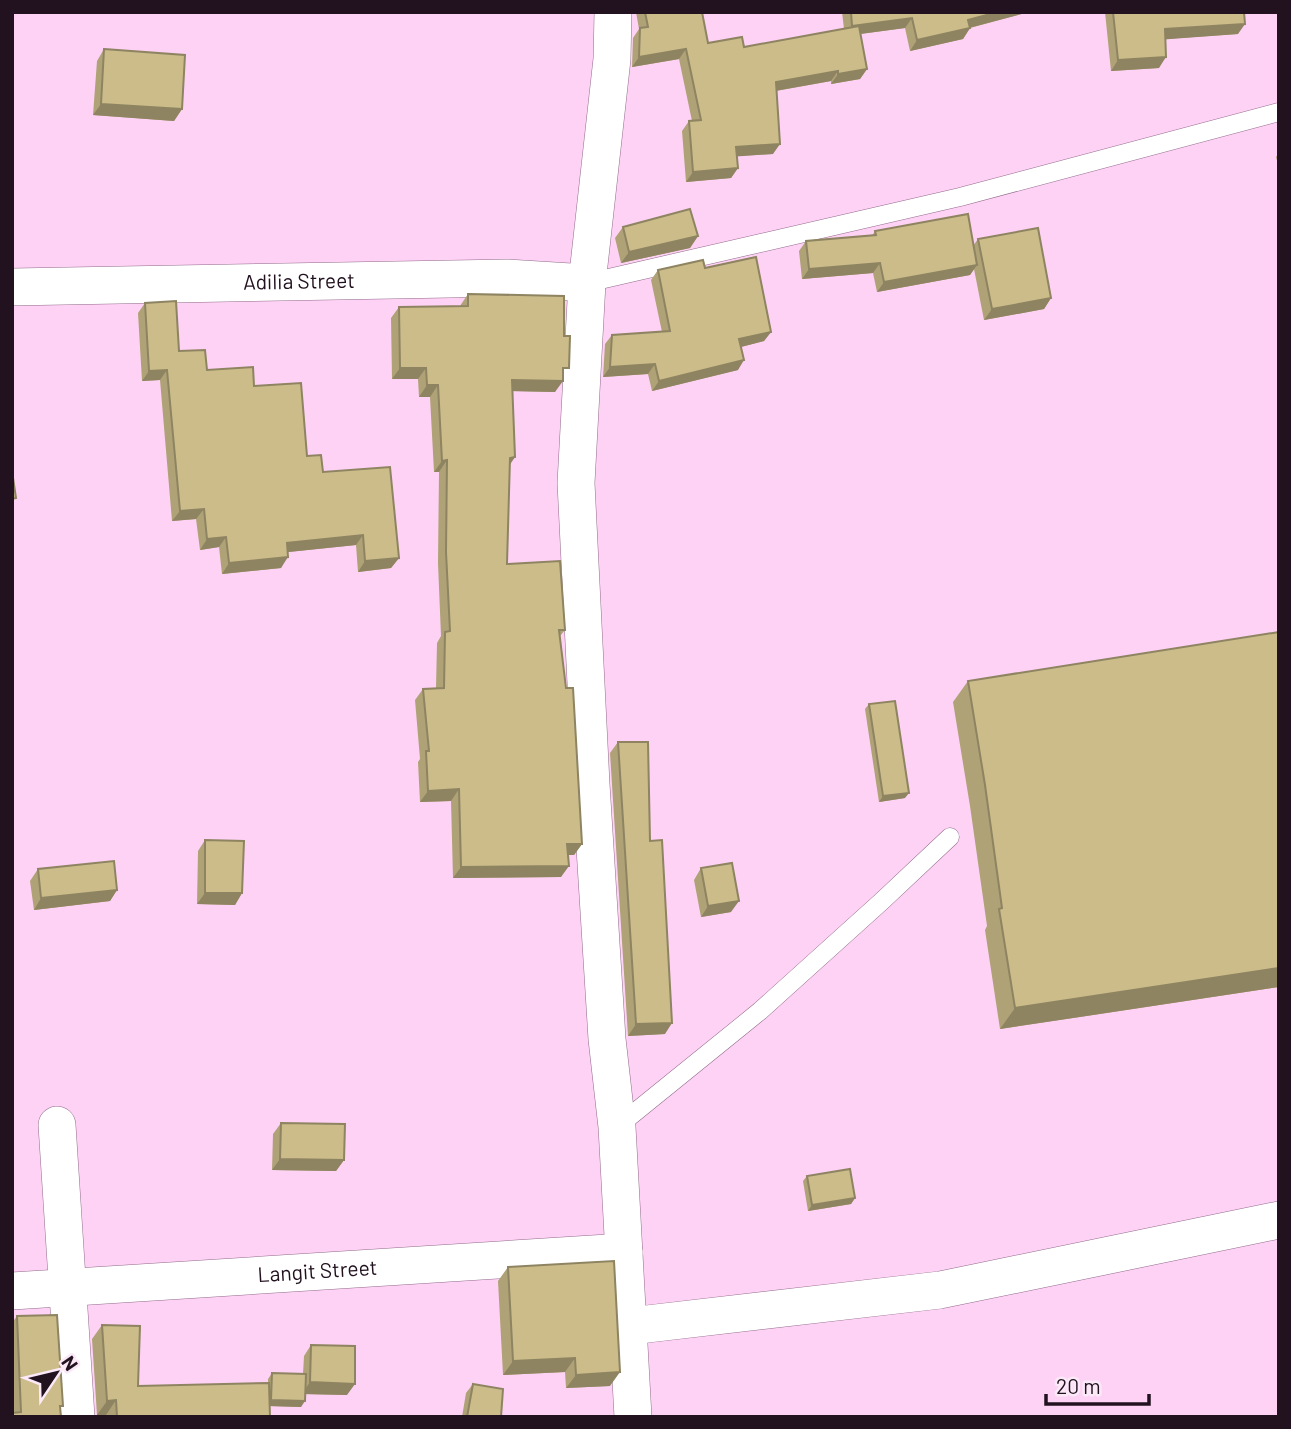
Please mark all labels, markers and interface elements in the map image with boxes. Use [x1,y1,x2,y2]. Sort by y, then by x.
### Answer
street label: Adilia Street [243,267,355,294]
street label: Langit Street [257,1254,378,1286]
north arrow [21,1338,91,1408]
text: N [57,1351,83,1375]
scale bar [1046,1362,1149,1406]
text: 20 m [1056,1373,1101,1398]

